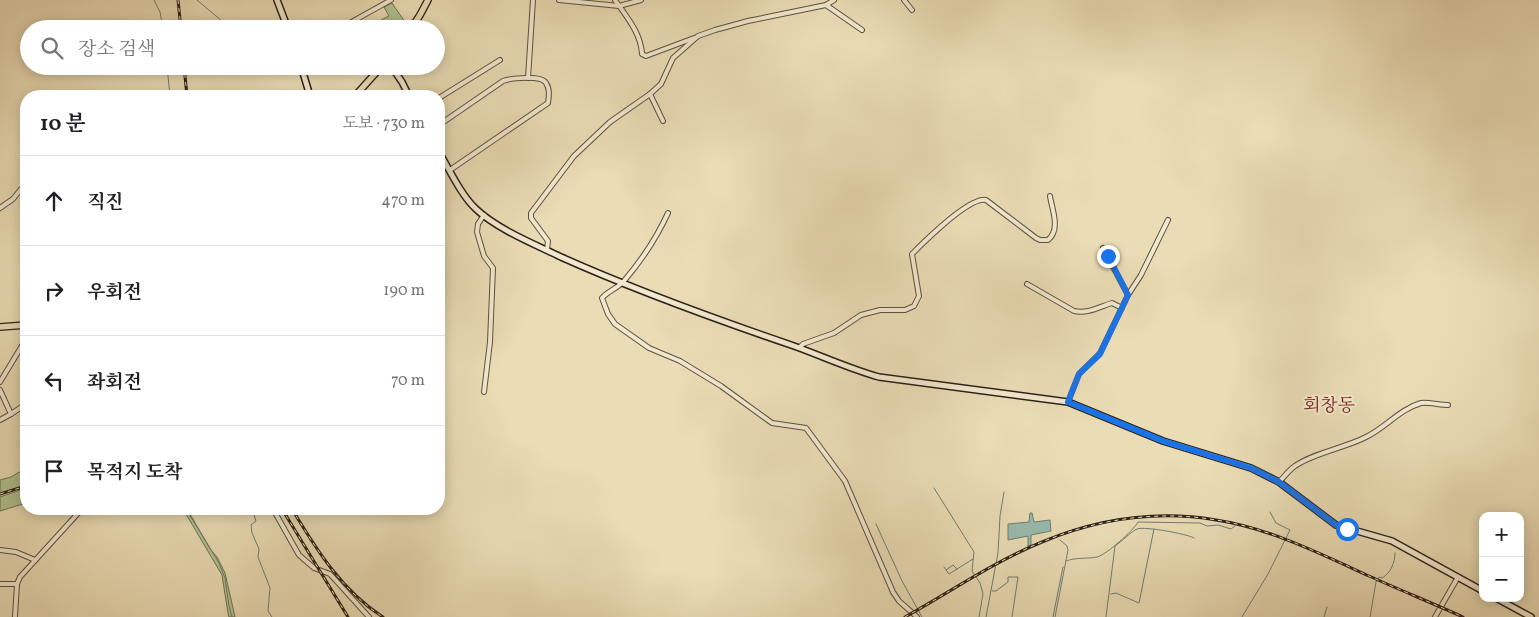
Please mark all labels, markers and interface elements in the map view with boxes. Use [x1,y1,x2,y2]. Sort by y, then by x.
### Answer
search box [20,20,445,75]
icon: search [38,34,66,62]
text: 장소 검색 [78,37,155,63]
text: 10 분 [40,110,86,139]
text: 도보 · 730 m [342,113,425,135]
icon: ahead [40,187,68,215]
text: 직진 [87,190,124,216]
text: 470 m [381,190,425,212]
route end [1097,245,1120,268]
icon: right [40,277,68,305]
text: 우회전 [87,280,142,306]
text: 190 m [383,280,425,302]
icon: left [40,367,68,395]
text: 좌회전 [87,370,142,396]
text: 70 m [391,370,425,392]
district label: 회창동 [1303,394,1355,419]
icon: arrive [40,457,68,485]
text: 목적지 도착 [87,460,183,486]
map controls [1479,512,1524,602]
button: + [1479,512,1524,557]
route start [1336,518,1359,541]
button: − [1479,557,1524,602]

